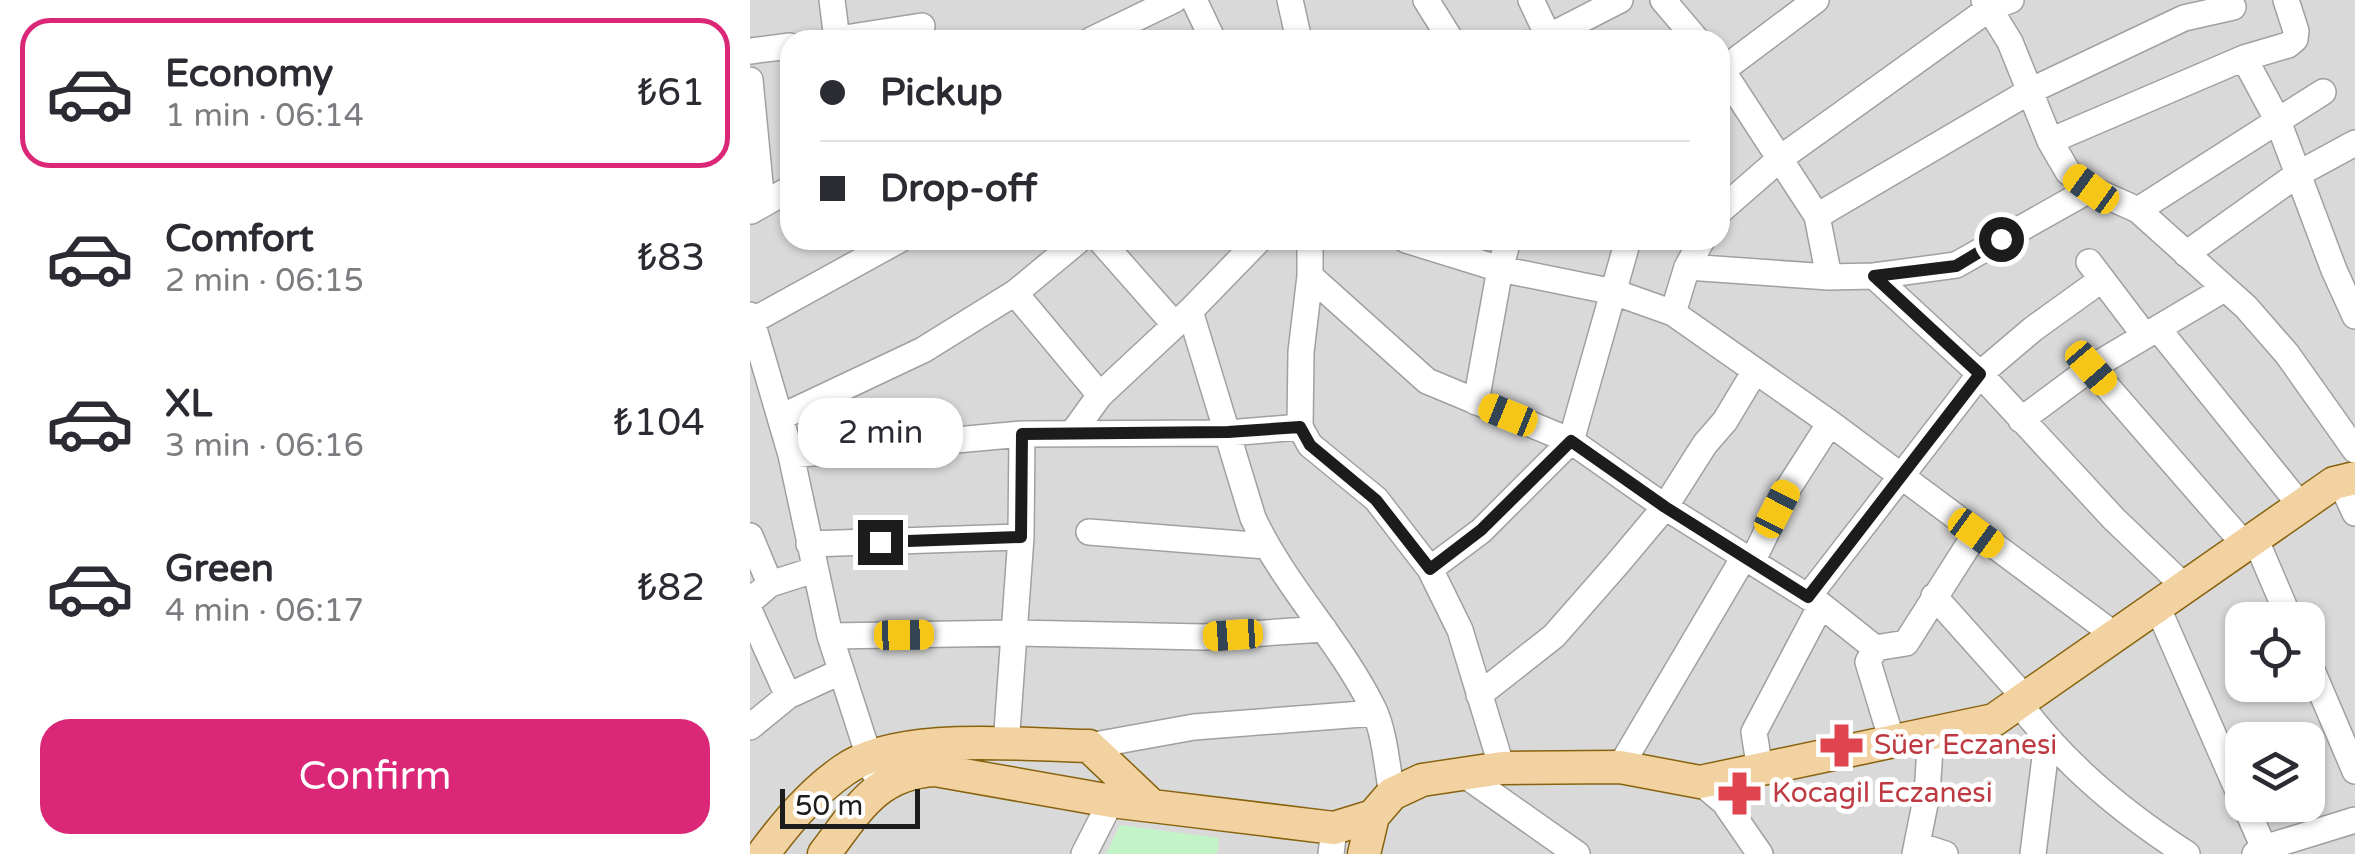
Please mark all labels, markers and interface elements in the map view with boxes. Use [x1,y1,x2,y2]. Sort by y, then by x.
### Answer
icon: car [45,48,135,138]
text: Economy [165,51,333,97]
text: ₺61 [637,70,705,116]
text: Pickup [880,70,1003,116]
text: 1 min · 06:14 [165,97,364,135]
car [2058,159,2124,219]
text: Drop-off [880,166,1037,212]
icon: car [45,213,135,303]
text: Comfort [165,216,314,262]
route start [1979,217,2024,262]
text: ₺83 [637,235,705,281]
text: 2 min · 06:15 [165,262,364,300]
car [2060,336,2122,400]
icon: car [45,378,135,468]
text: XL [165,381,212,427]
car [1475,390,1541,440]
callout: 2 min [798,397,962,467]
text: ₺104 [613,400,705,446]
text: 2 min [838,414,923,452]
text: 3 min · 06:16 [165,427,364,465]
car [1750,475,1804,543]
car [1943,503,2009,563]
route end [858,520,903,565]
icon: car [45,543,135,633]
text: Green [165,546,274,592]
text: ₺82 [637,565,705,611]
text: 4 min · 06:17 [165,592,364,630]
map controls [2225,602,2325,822]
button: locate [2225,602,2325,702]
car [1202,618,1264,652]
car [874,619,934,651]
button: Confirm [40,719,710,834]
pharmacy icon: Süer Eczanesi [1817,721,1865,769]
button: layers [2225,722,2325,822]
place label: Süer Eczanesi [1874,728,2057,762]
pharmacy icon: Kocagil Eczanesi [1715,769,1763,817]
place label: Kocagil Eczanesi [1772,776,1993,810]
scale bar [780,784,920,828]
text: 50 m [795,789,863,823]

